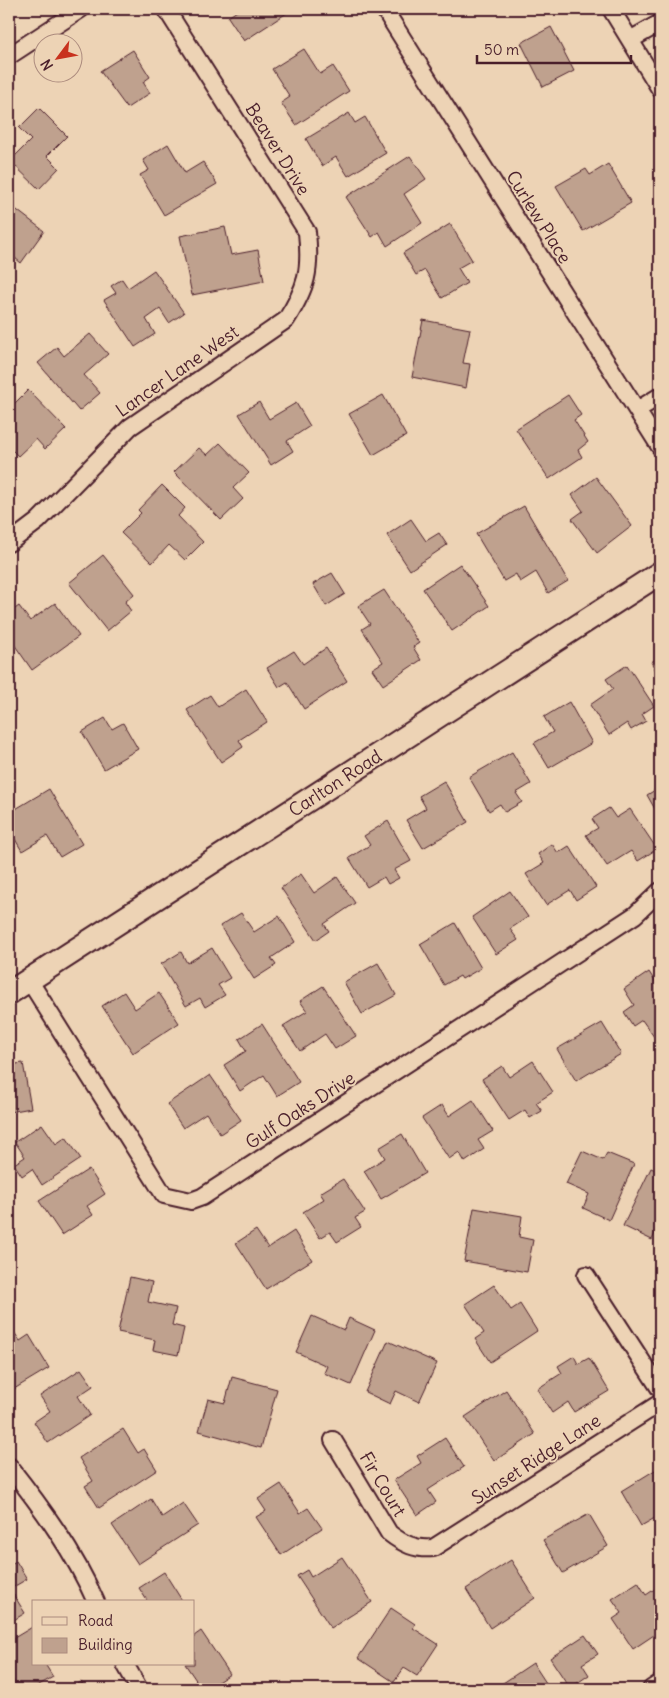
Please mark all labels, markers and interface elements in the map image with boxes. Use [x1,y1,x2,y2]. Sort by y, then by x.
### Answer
north arrow [32,32,82,82]
scale bar [477,32,630,64]
text: 50 m [484,40,519,59]
text: N [37,56,57,74]
street label: Beaver Drive [241,99,315,199]
street label: Curlew Place [501,166,577,268]
street label: Lancer Lane West [111,320,243,422]
street label: Carlton Road [284,744,386,822]
street label: Gulf Oaks Drive [241,1066,359,1154]
street label: Sunset Ridge Lane [467,1409,605,1509]
street label: Fir Court [355,1447,411,1521]
legend [32,1600,195,1666]
text: Road [78,1611,113,1630]
text: Building [78,1635,133,1654]

